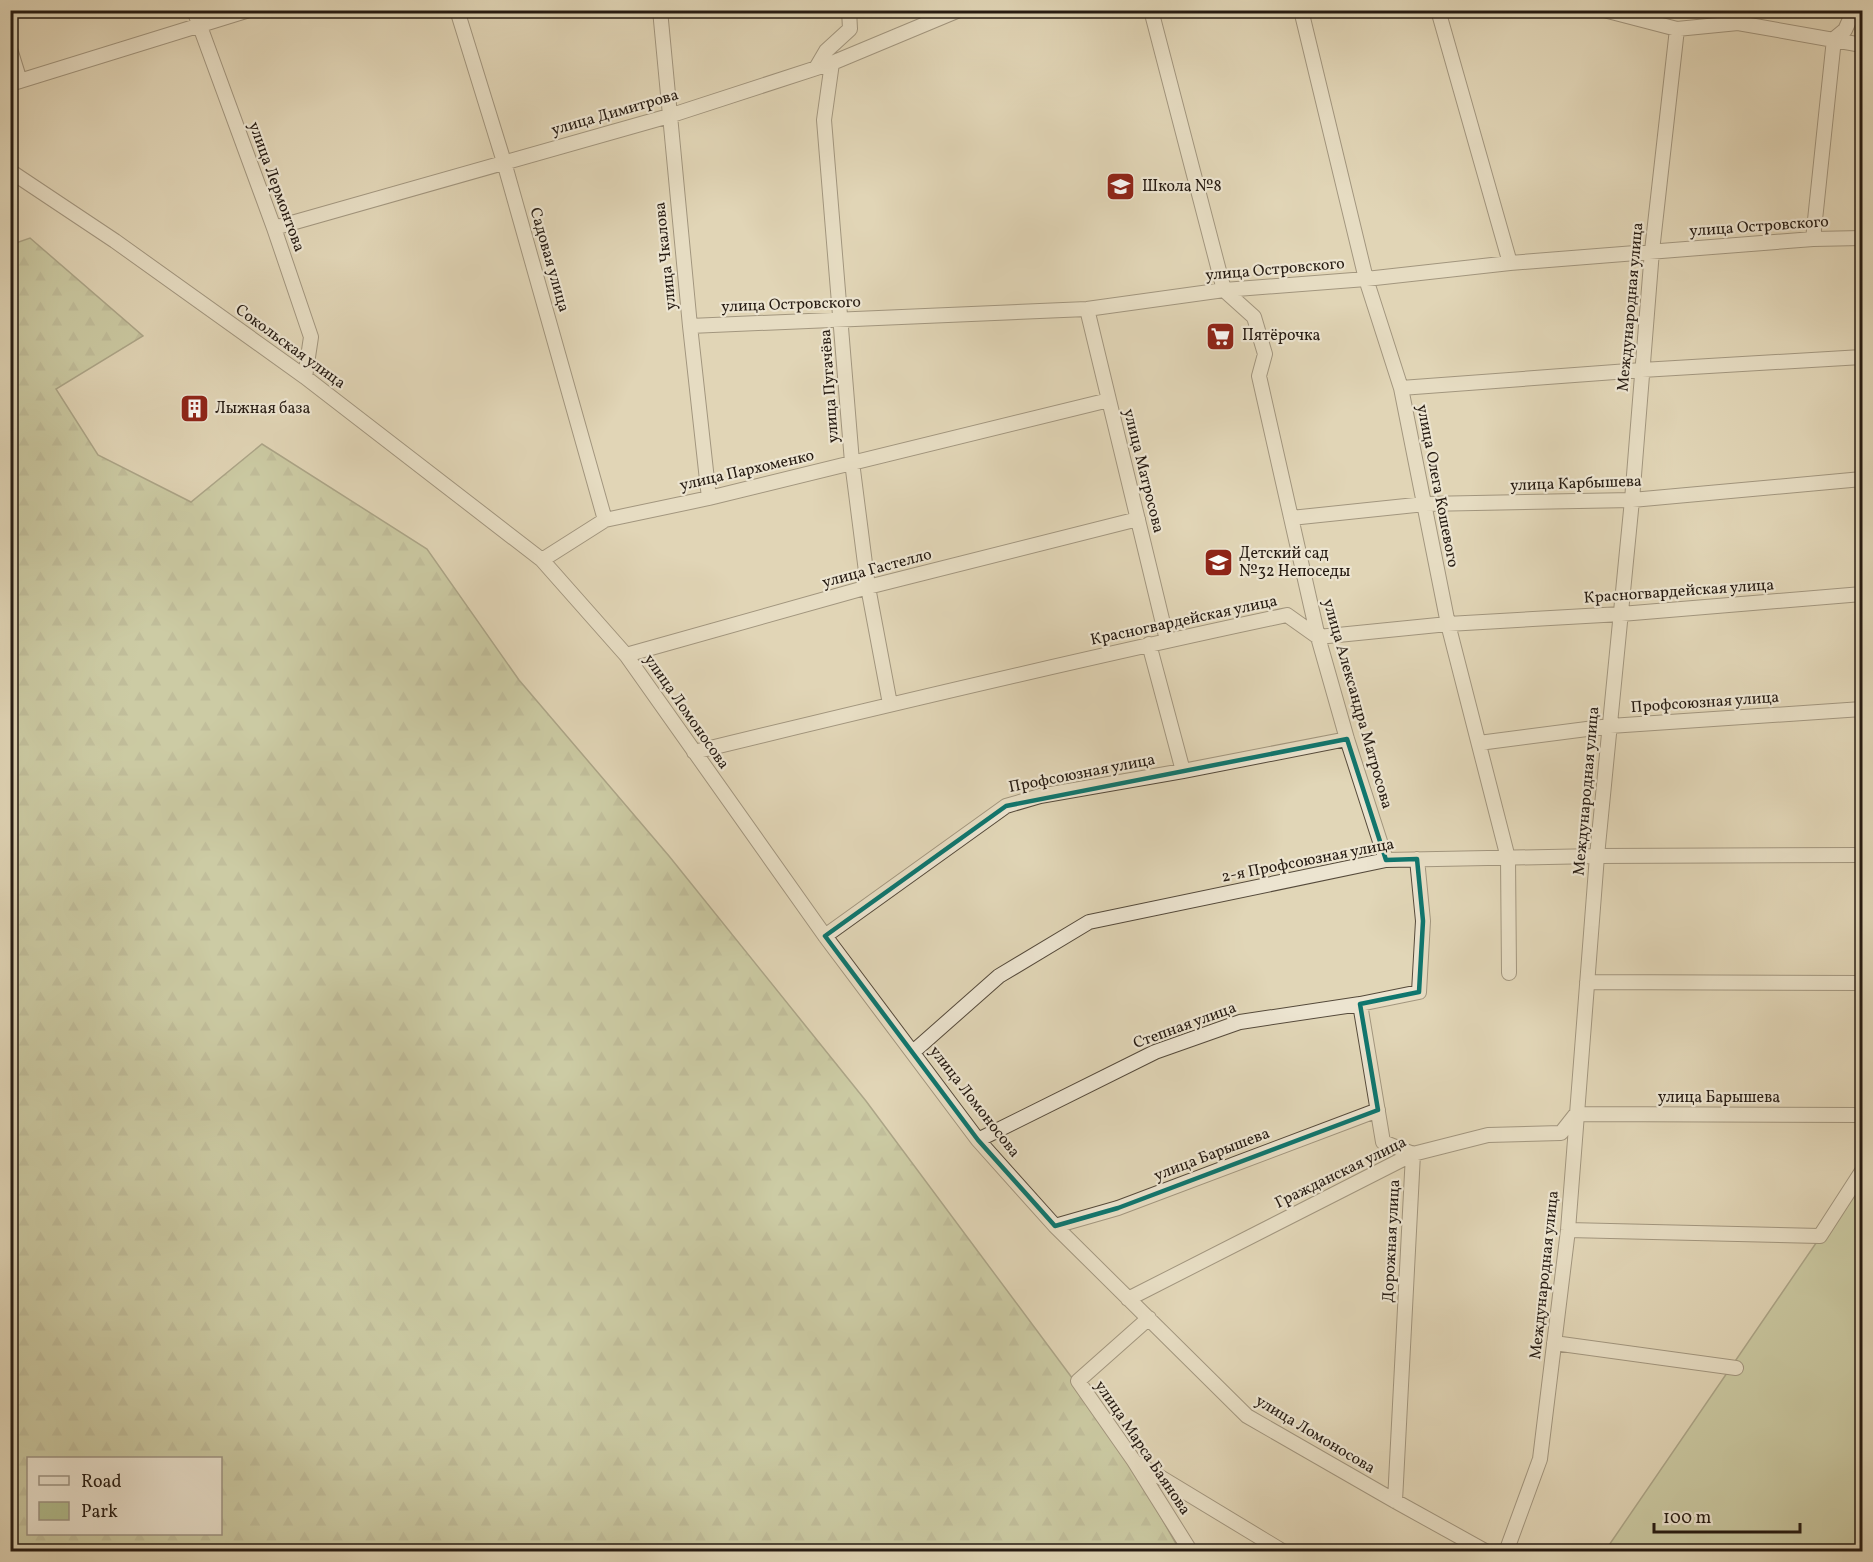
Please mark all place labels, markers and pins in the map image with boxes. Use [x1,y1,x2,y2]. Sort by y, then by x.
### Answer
school or university icon: Школа №8 [1105,171,1137,203]
place label: Школа №8 [1142,176,1222,198]
supermarket icon: Пятёрочка [1205,320,1237,352]
place label: Пятёрочка [1242,325,1321,347]
building icon: Лыжная база [178,393,210,425]
place label: Лыжная база [215,398,310,420]
place label: Детский сад №32 Непоседы [1239,543,1350,583]
school or university icon: Детский сад №32 Непоседы [1202,547,1234,579]

